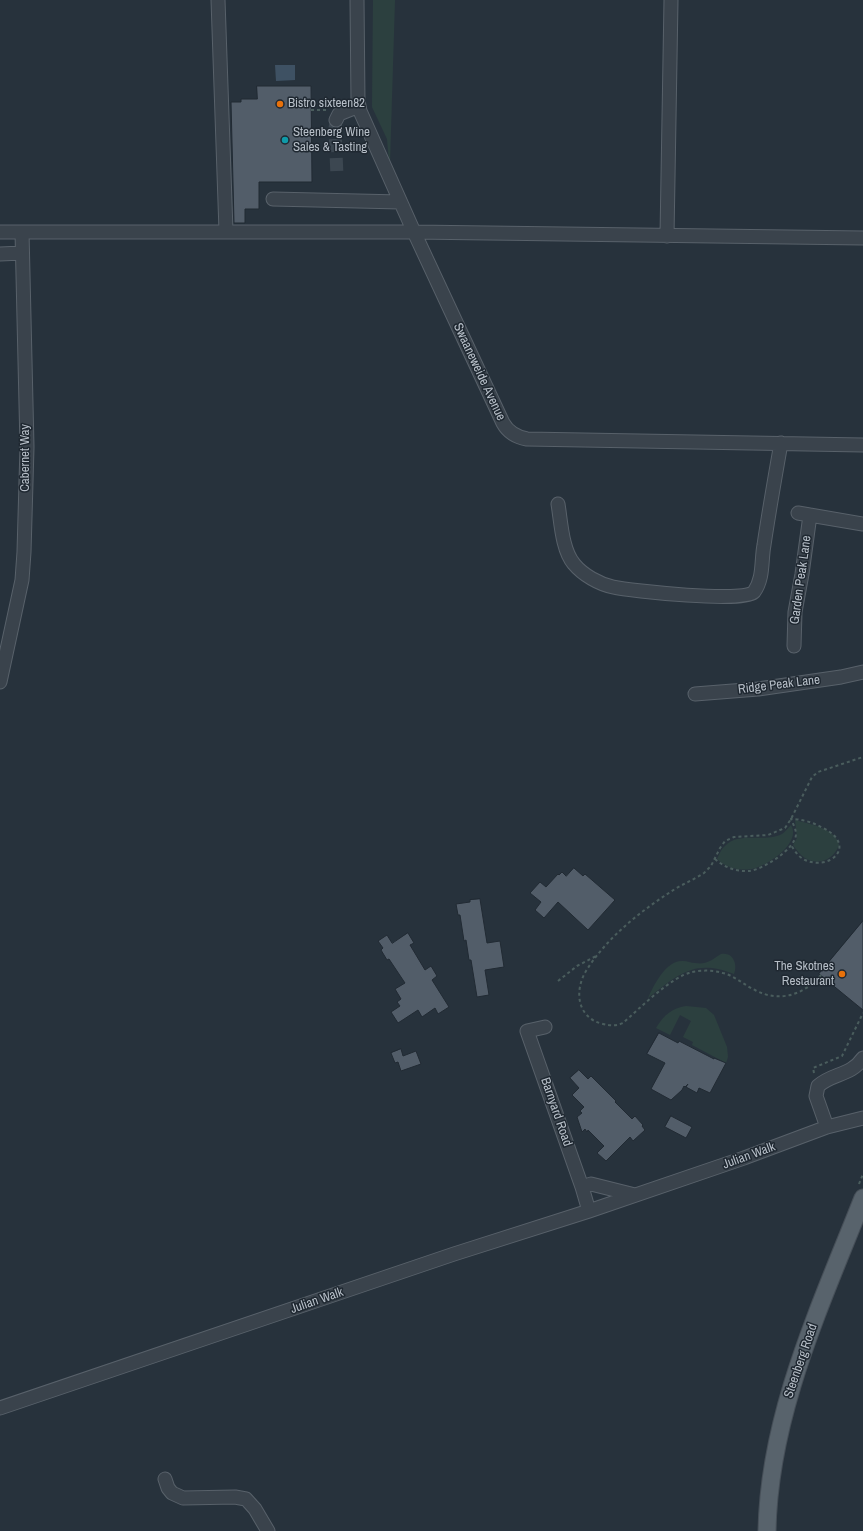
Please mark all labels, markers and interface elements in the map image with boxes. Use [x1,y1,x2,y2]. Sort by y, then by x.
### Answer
place label: Bistro sixteen82 [288,96,365,112]
marker: Bistro sixteen82 [275,99,285,109]
place label: Steenberg Wine Sales & Tasting [293,125,370,156]
marker: Steenberg Wine Sales & Tasting [280,135,290,145]
street label: Swaaneweide Avenue [450,321,508,423]
street label: Cabernet Way [18,424,34,492]
street label: Garden Peak Lane [787,535,815,625]
street label: Ridge Peak Lane [737,672,821,698]
place label: The Skotnes Restaurant [774,959,834,990]
marker: The Skotnes Restaurant [837,969,847,979]
street label: Barnyard Road [537,1076,575,1148]
street label: Julian Walk [721,1139,777,1173]
street label: Julian Walk [289,1285,345,1317]
street label: Steenberg Road [781,1322,821,1400]

